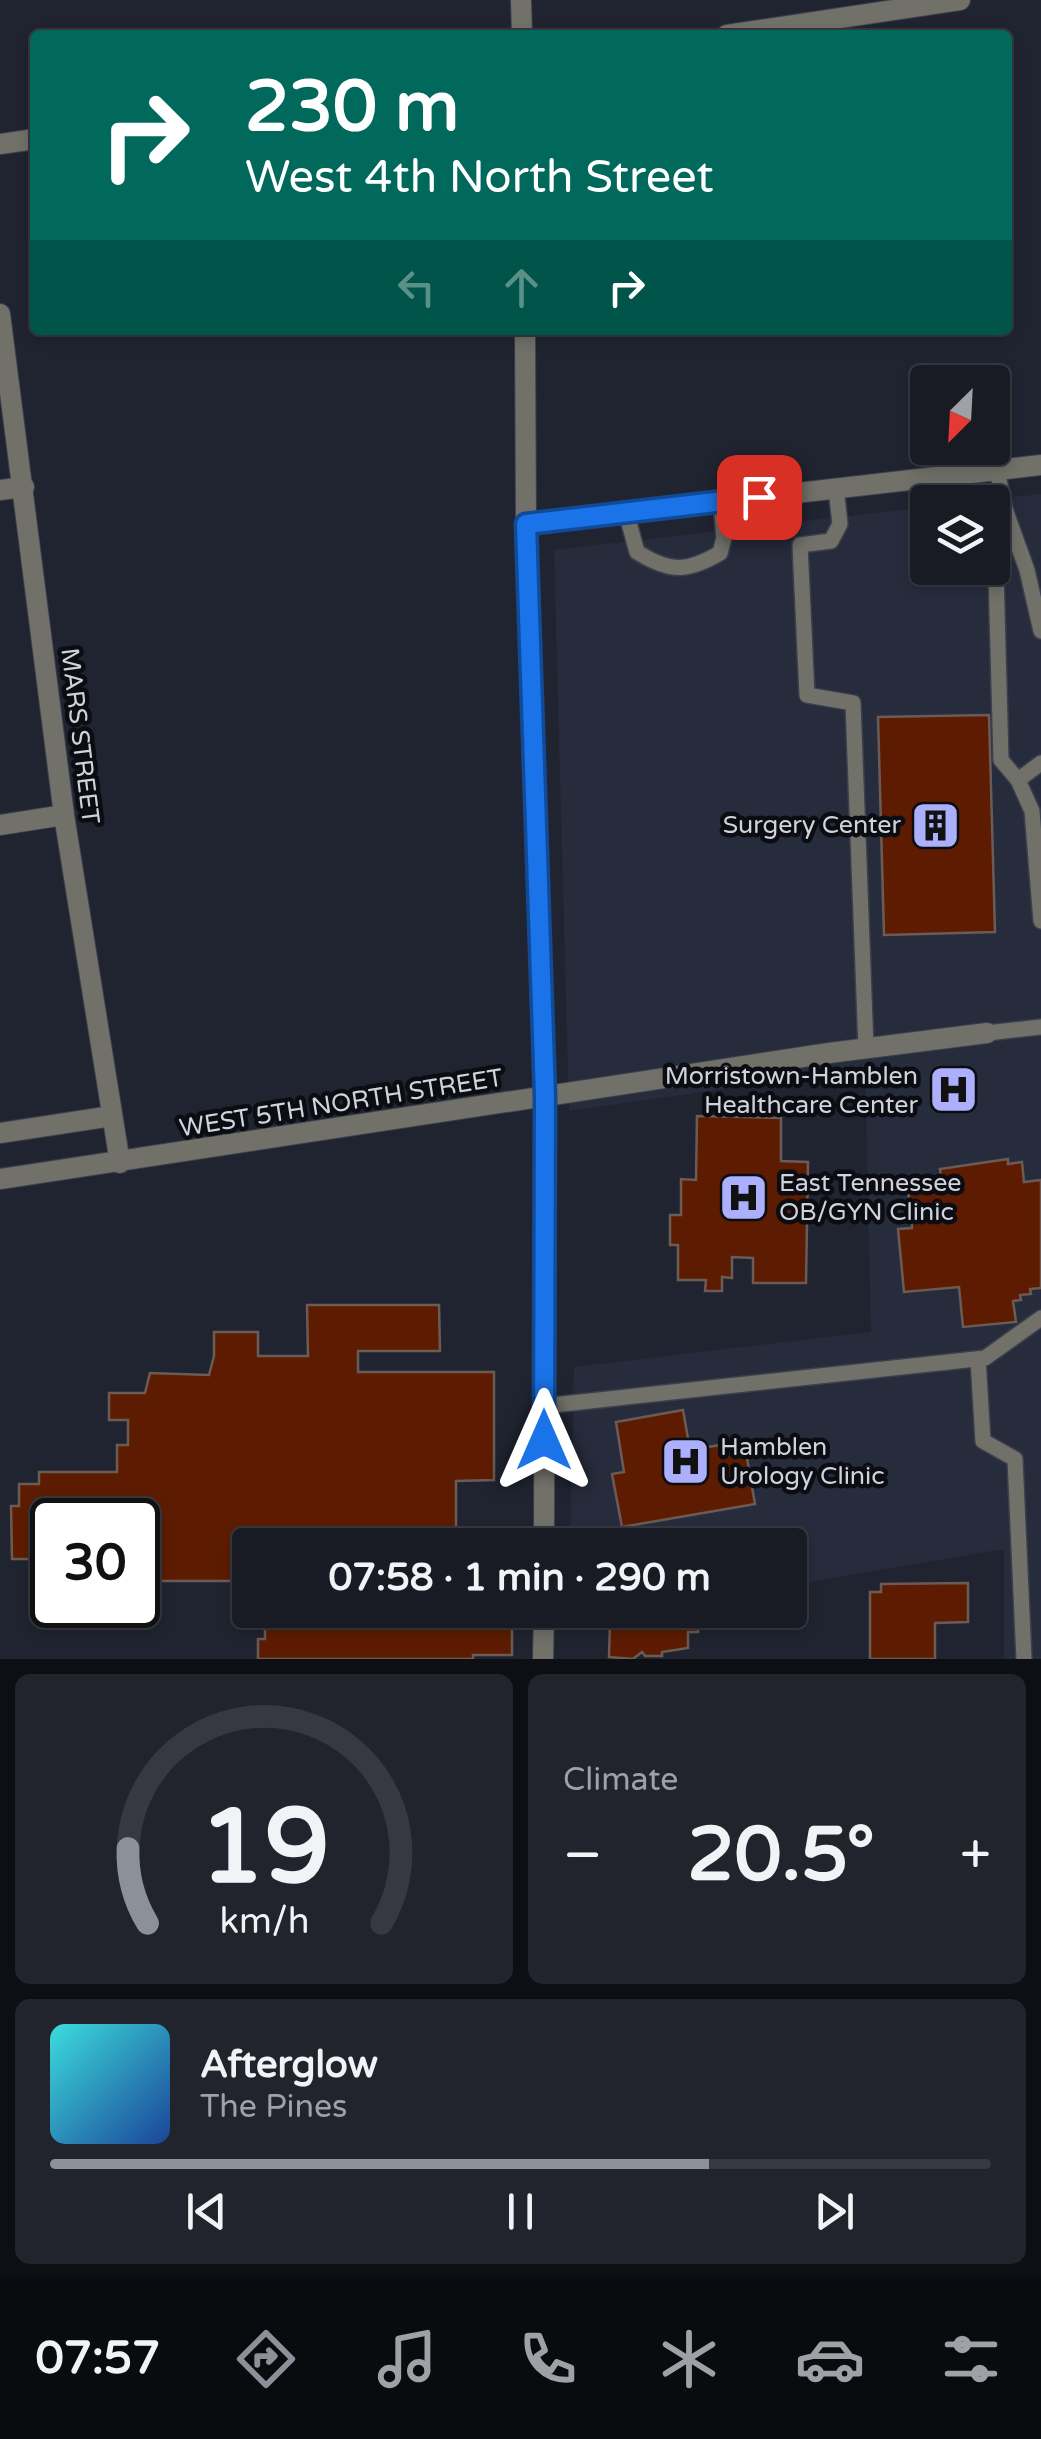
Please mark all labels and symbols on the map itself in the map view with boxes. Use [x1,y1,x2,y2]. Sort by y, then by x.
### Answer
north arrow [910,365,1010,465]
pin [717,455,802,540]
street label: MARS STREET [54,646,106,826]
building icon: Surgery Center [910,799,962,851]
place label: Surgery Center [723,810,901,840]
place label: Morristown-Hamblen Healthcare Center [665,1061,918,1120]
street label: WEST 5TH NORTH STREET [177,1063,505,1143]
hospital icon: Morristown-Hamblen Healthcare Center [927,1064,979,1116]
place label: East Tennessee OB/GYN Clinic [779,1168,961,1227]
hospital icon: East Tennessee OB/GYN Clinic [718,1171,770,1223]
position arrow [492,1388,596,1492]
place label: Hamblen Urology Clinic [720,1432,885,1491]
hospital icon: Hamblen Urology Clinic [659,1435,711,1487]
speed limit sign: 30 [30,1498,160,1628]

